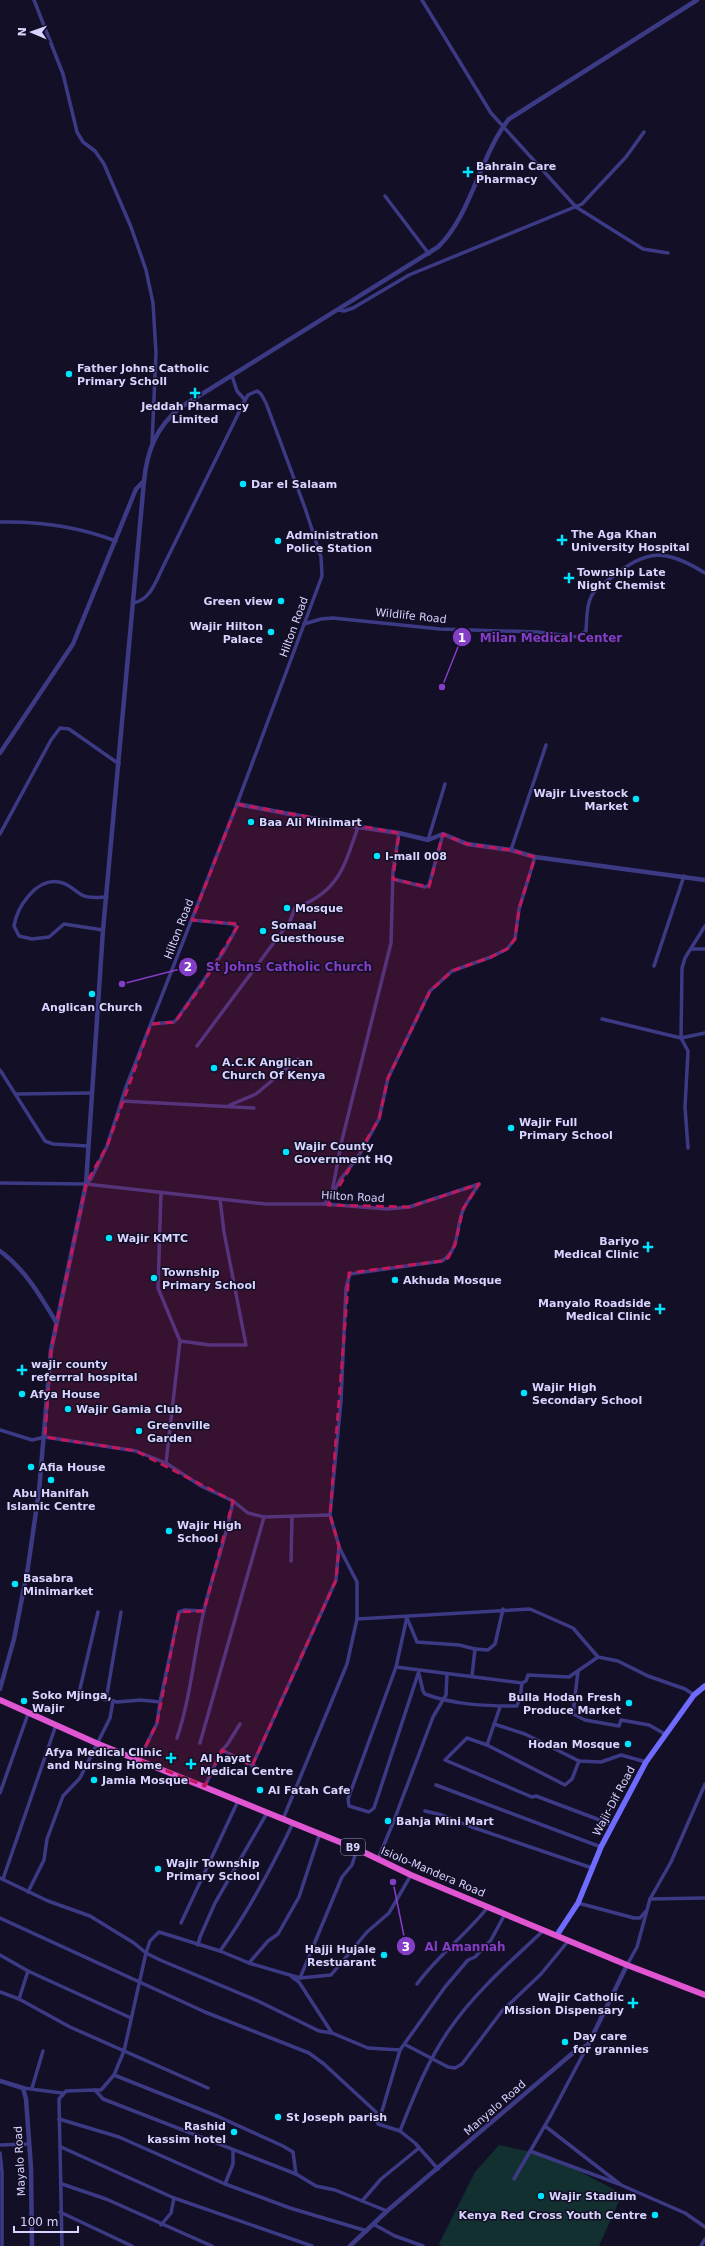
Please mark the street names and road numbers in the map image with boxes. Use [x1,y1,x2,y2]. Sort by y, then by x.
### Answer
street label: Hilton Road [277,595,311,659]
street label: Wildlife Road [375,606,447,626]
street label: Hilton Road [162,897,196,961]
street label: Hilton Road [321,1189,385,1205]
street label: Wajir-Dif Road [590,1764,638,1838]
road number: B9 [341,1839,365,1855]
street label: Isiolo-Mandera Road [379,1844,487,1900]
street label: Manyalo Road [462,2078,528,2138]
street label: Mayalo Road [12,2126,28,2196]

